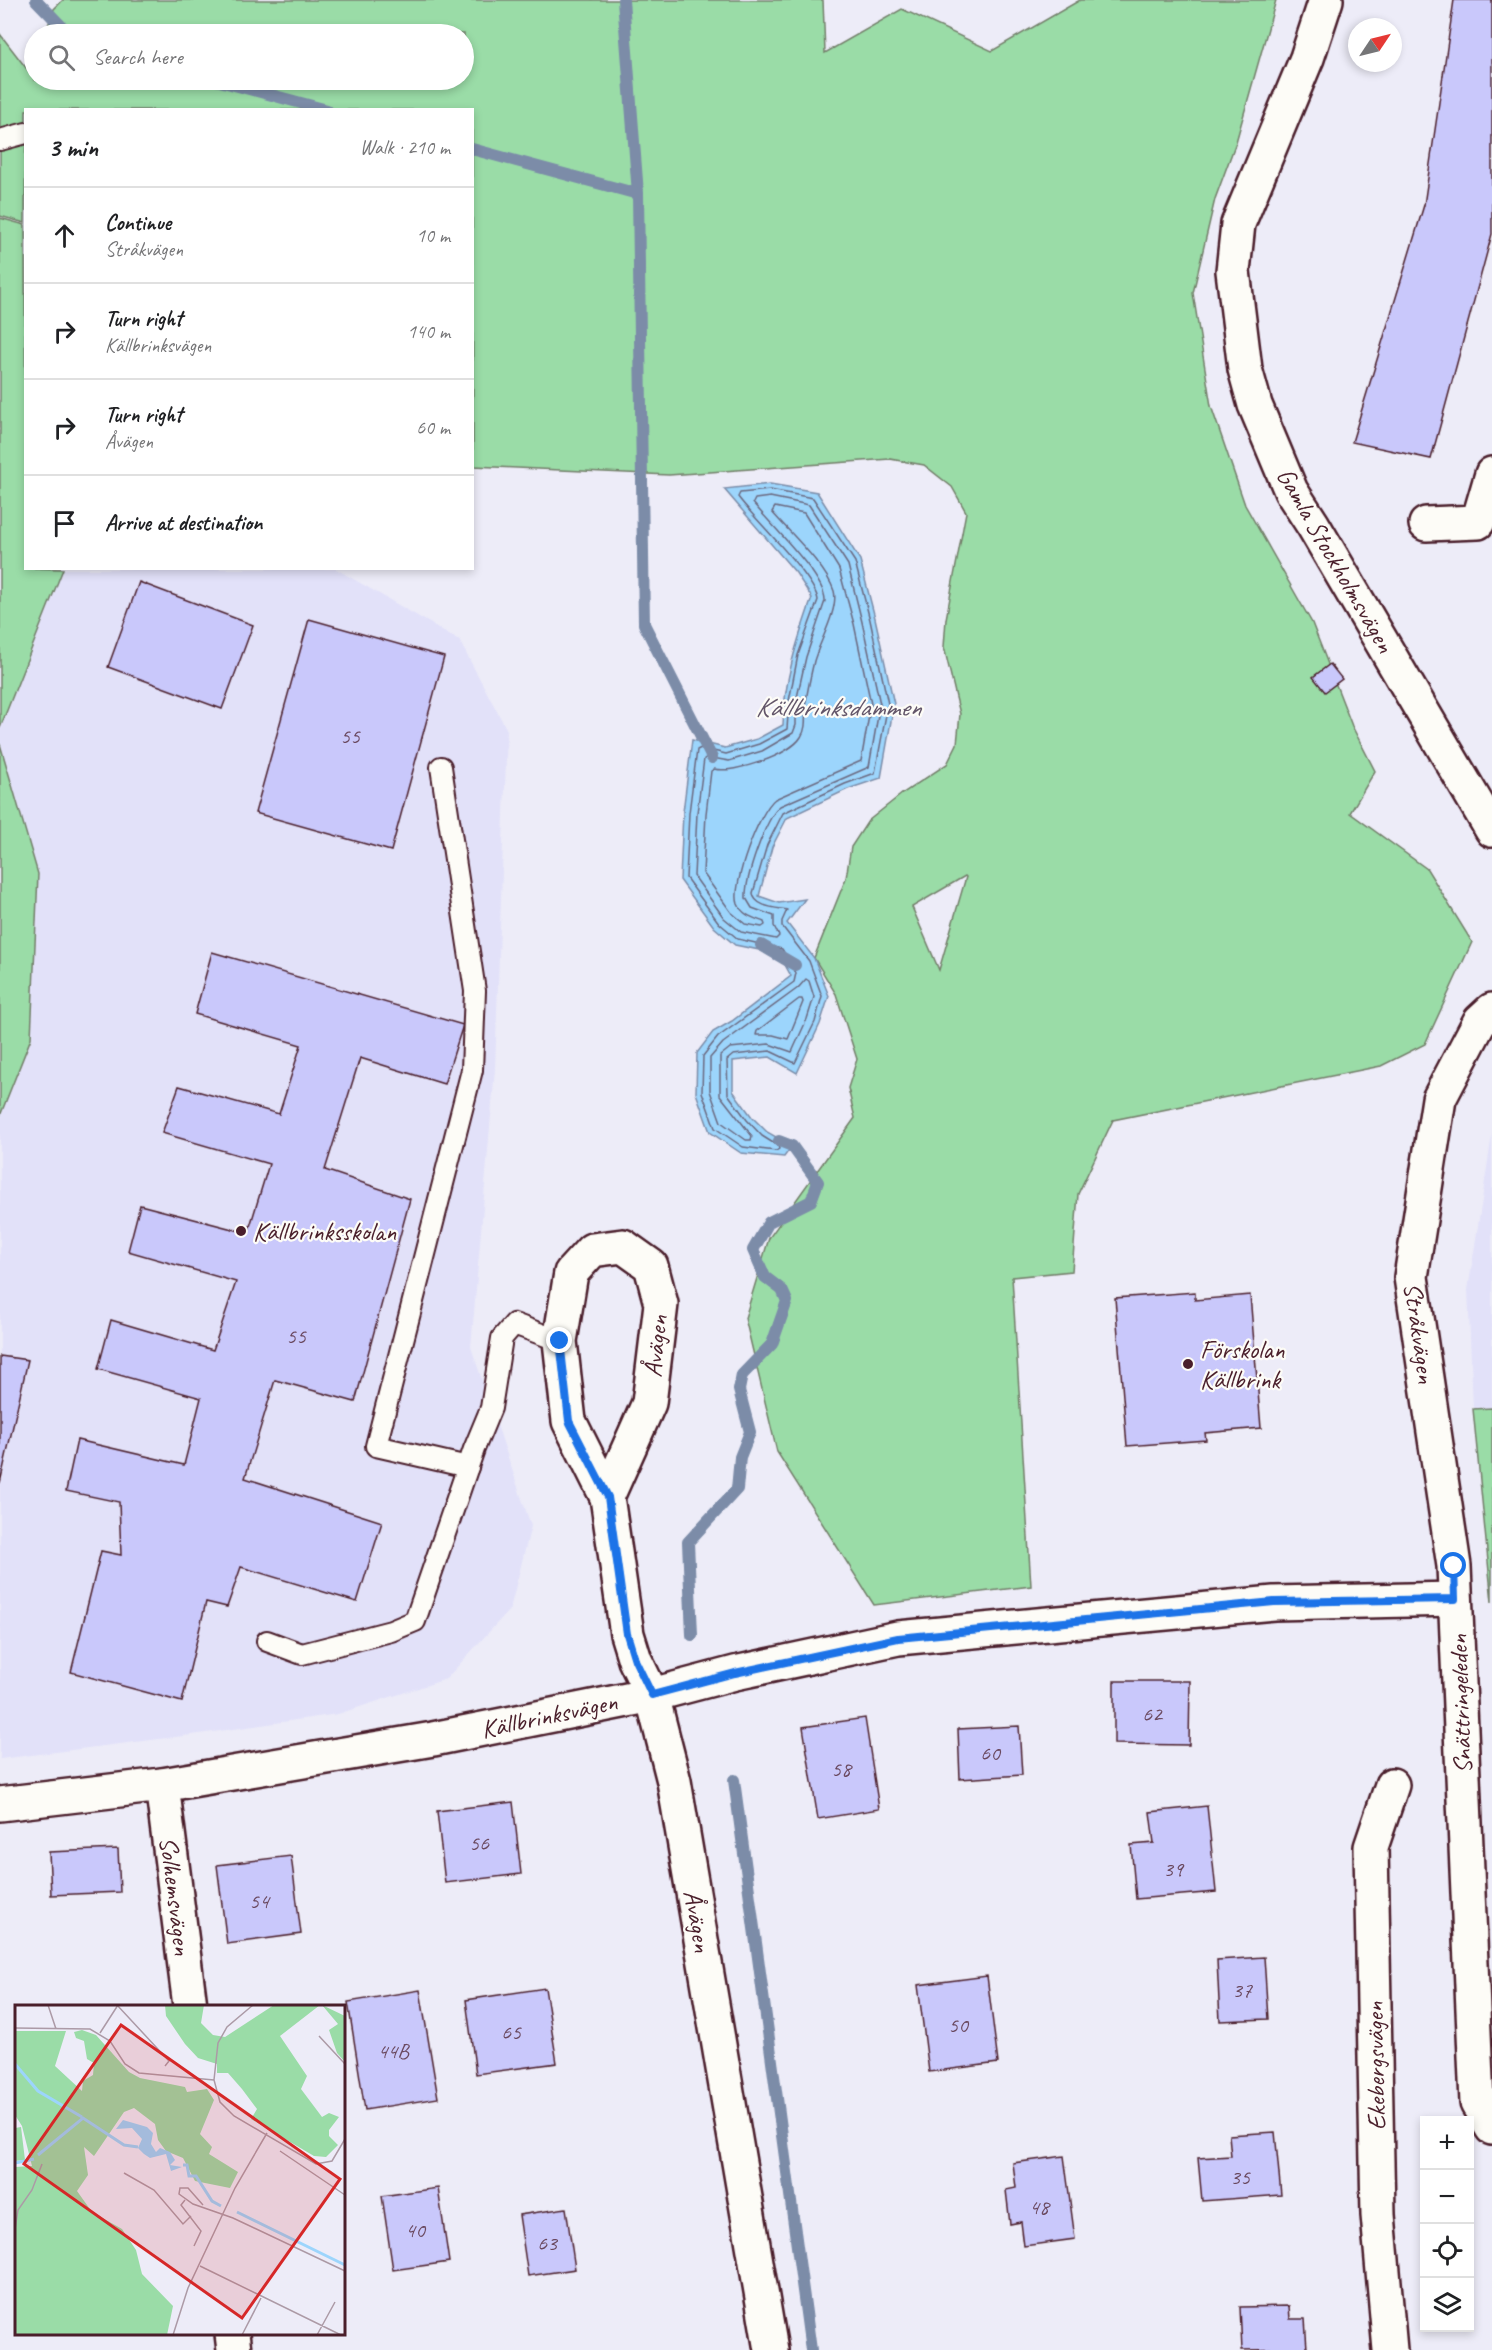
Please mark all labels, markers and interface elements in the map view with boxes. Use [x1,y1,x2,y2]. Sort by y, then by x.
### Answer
north arrow [1348,18,1402,72]
search box [24,24,474,90]
icon: search [45,41,78,74]
text: Search here [93,43,183,71]
text: 3 min [48,131,98,164]
text: Walk · 210 m [360,135,450,160]
text: Continue [105,209,171,237]
icon: ahead [48,219,81,252]
text: 10 m [416,223,450,248]
text: Stråkvägen [105,237,183,262]
text: Turn right [105,305,182,333]
icon: right [48,315,81,348]
text: 140 m [407,319,450,344]
text: Källbrinksvägen [105,333,211,358]
text: Turn right [105,401,182,429]
icon: right [48,411,81,444]
text: 60 m [416,415,450,440]
text: Åvägen [105,429,153,454]
street label: Gamla Stockholmsvägen [1269,462,1402,659]
icon: arrive [48,507,81,540]
text: Arrive at destination [105,509,262,537]
water label: Källbrinksdammen [756,690,923,724]
house number: 55 [340,722,361,750]
place label: Källbrinksskolan [253,1215,396,1248]
marker: Källbrinksskolan [234,1224,248,1238]
street label: Stråkvägen [1396,1281,1443,1386]
street label: Åvägen [636,1313,675,1379]
house number: 55 [286,1322,307,1350]
route end [546,1327,572,1353]
place label: Förskolan Källbrink [1200,1333,1285,1396]
marker: Förskolan Källbrink [1181,1357,1195,1371]
route start [1440,1552,1466,1578]
street label: Snättringeleden [1442,1634,1479,1774]
street label: Källbrinksvägen [478,1685,620,1746]
house number: 62 [1142,1700,1164,1728]
house number: 60 [980,1739,1002,1767]
house number: 58 [831,1755,853,1783]
house number: 56 [469,1829,490,1857]
street label: Solhemsvägen [152,1835,199,1957]
house number: 39 [1163,1855,1185,1883]
house number: 54 [249,1887,271,1915]
street label: Åvägen [676,1887,719,1955]
house number: 37 [1232,1976,1253,2004]
street label: Ekebergsvägen [1358,2001,1393,2131]
inset map [15,2005,345,2335]
house number: 50 [948,2011,970,2039]
house number: 65 [501,2018,522,2046]
house number: 44B [377,2037,410,2065]
map controls [1420,2116,1474,2332]
button: + [1420,2116,1474,2170]
house number: 35 [1230,2163,1251,2191]
button: − [1420,2170,1474,2224]
house number: 48 [1029,2193,1051,2221]
house number: 40 [405,2216,427,2244]
button: locate [1420,2224,1474,2278]
house number: 63 [537,2229,559,2257]
button: layers [1420,2278,1474,2332]

